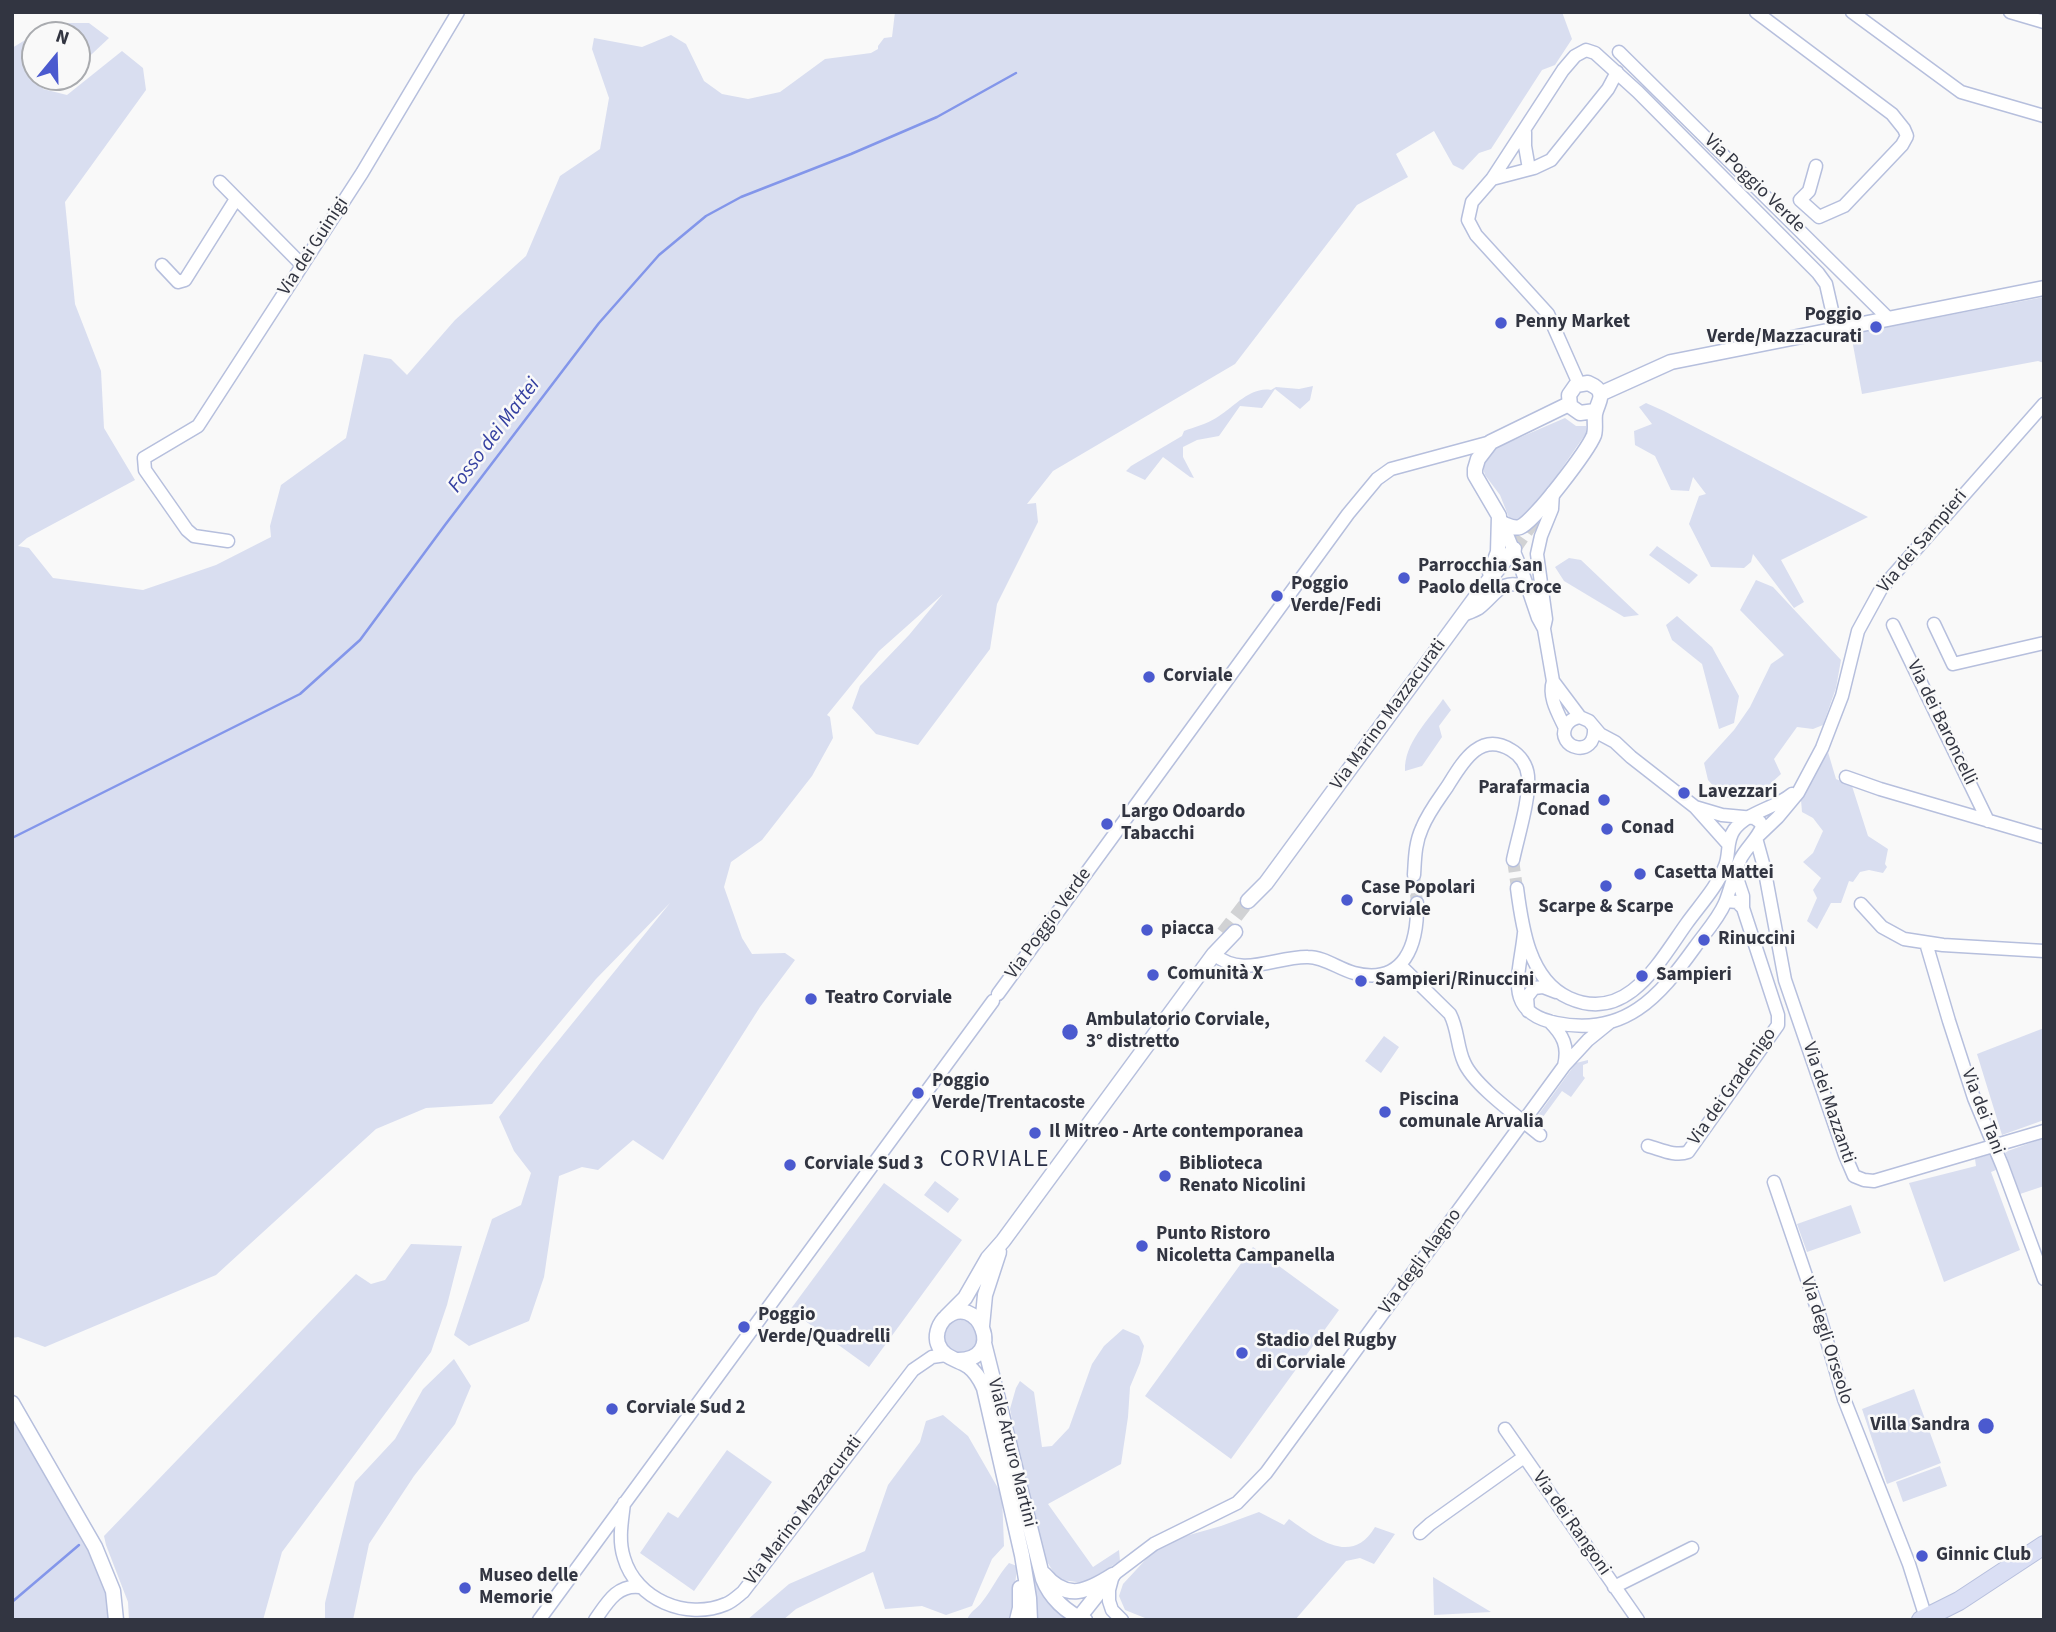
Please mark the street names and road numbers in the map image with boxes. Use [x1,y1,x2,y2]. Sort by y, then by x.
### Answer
street label: Via Poggio Verde [1699,130,1809,238]
street label: Via dei Guinigi [274,194,354,300]
street label: Via dei Sampieri [1873,486,1973,598]
street label: Via Marino Mazzacurati [1327,635,1451,795]
street label: Via dei Baroncelli [1901,657,1981,789]
street label: Via Poggio Verde [1001,864,1097,984]
street label: Via dei Gradenigo [1684,1024,1782,1150]
street label: Via dei Mazzanti [1797,1040,1859,1166]
street label: Via dei Tani [1955,1066,2009,1158]
street label: Via degli Alagno [1375,1205,1467,1319]
street label: Via degli Orseolo [1795,1274,1857,1408]
street label: Viale Arturo Martini [982,1376,1040,1530]
street label: Via Marino Mazzacurati [740,1432,868,1590]
street label: Via dei Rangoni [1527,1468,1615,1580]

